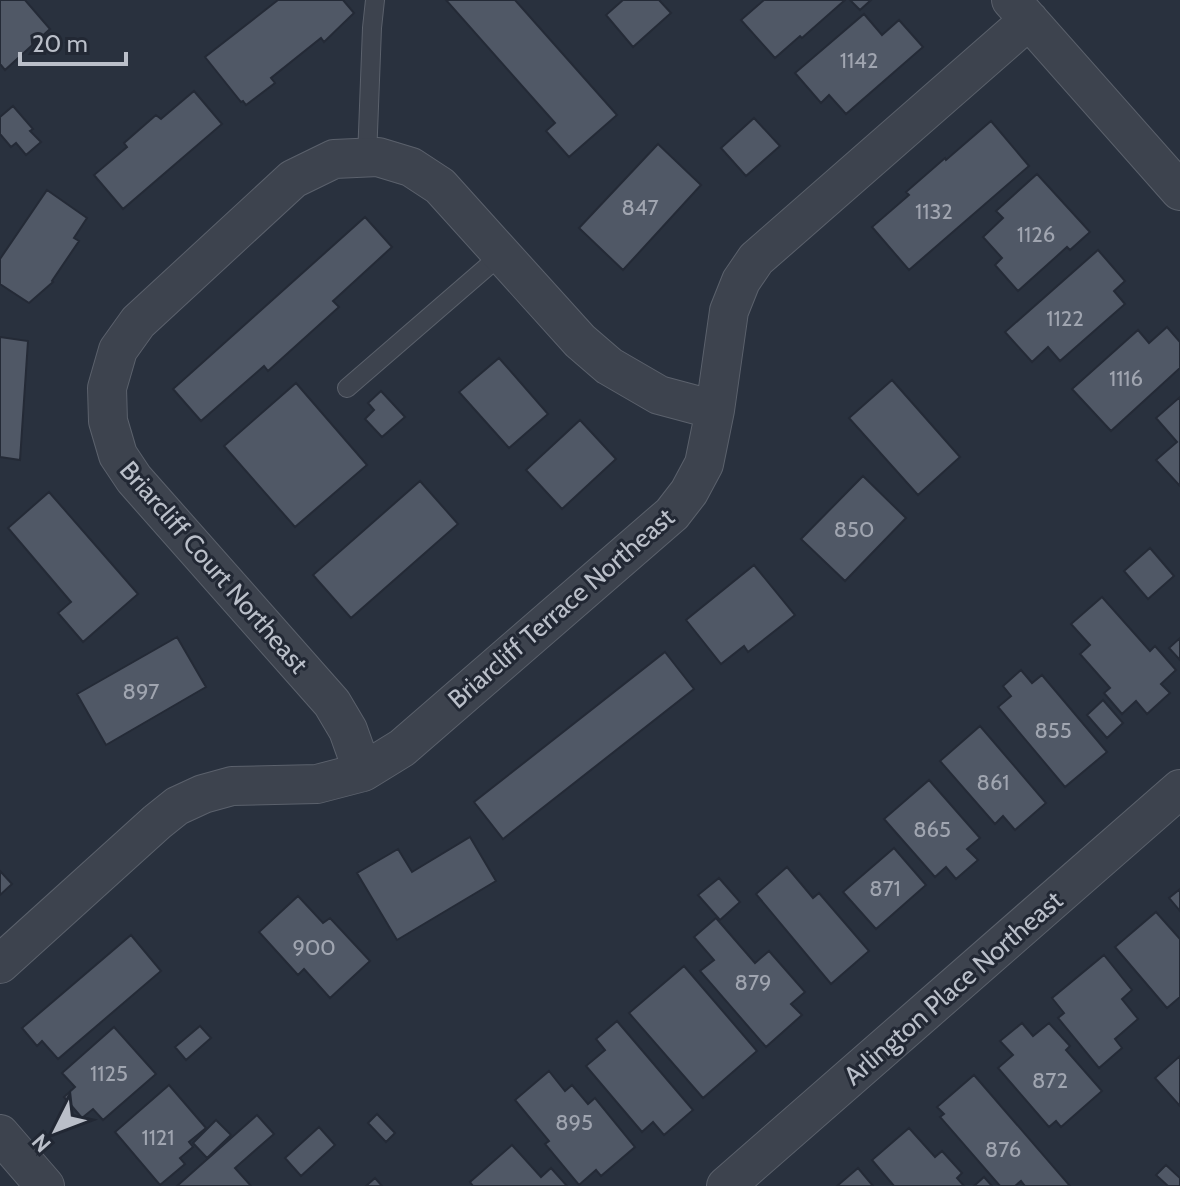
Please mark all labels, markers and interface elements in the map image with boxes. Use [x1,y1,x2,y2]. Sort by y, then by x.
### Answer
scale bar [20,16,126,66]
text: 20 m [32,29,88,58]
house number: 1142 [840,47,878,74]
house number: 847 [621,194,659,221]
house number: 1132 [915,198,953,225]
house number: 1126 [1017,221,1055,248]
house number: 1122 [1046,305,1084,332]
house number: 1116 [1109,365,1143,392]
street label: Briarcliff Court Northeast [113,454,315,680]
street label: Briarcliff Terrace Northeast [441,501,681,715]
house number: 850 [834,516,874,543]
house number: 897 [123,678,159,705]
house number: 855 [1034,717,1072,744]
house number: 861 [977,769,1009,796]
house number: 865 [913,816,951,843]
house number: 871 [869,875,901,902]
street label: Arlington Place Northeast [837,884,1069,1092]
house number: 900 [292,934,336,961]
house number: 879 [735,969,771,996]
house number: 1125 [90,1060,128,1087]
house number: 872 [1032,1067,1068,1094]
north arrow [16,1090,96,1170]
house number: 895 [555,1109,593,1136]
house number: 1121 [141,1124,175,1151]
text: N [26,1128,57,1158]
house number: 876 [985,1136,1021,1163]

